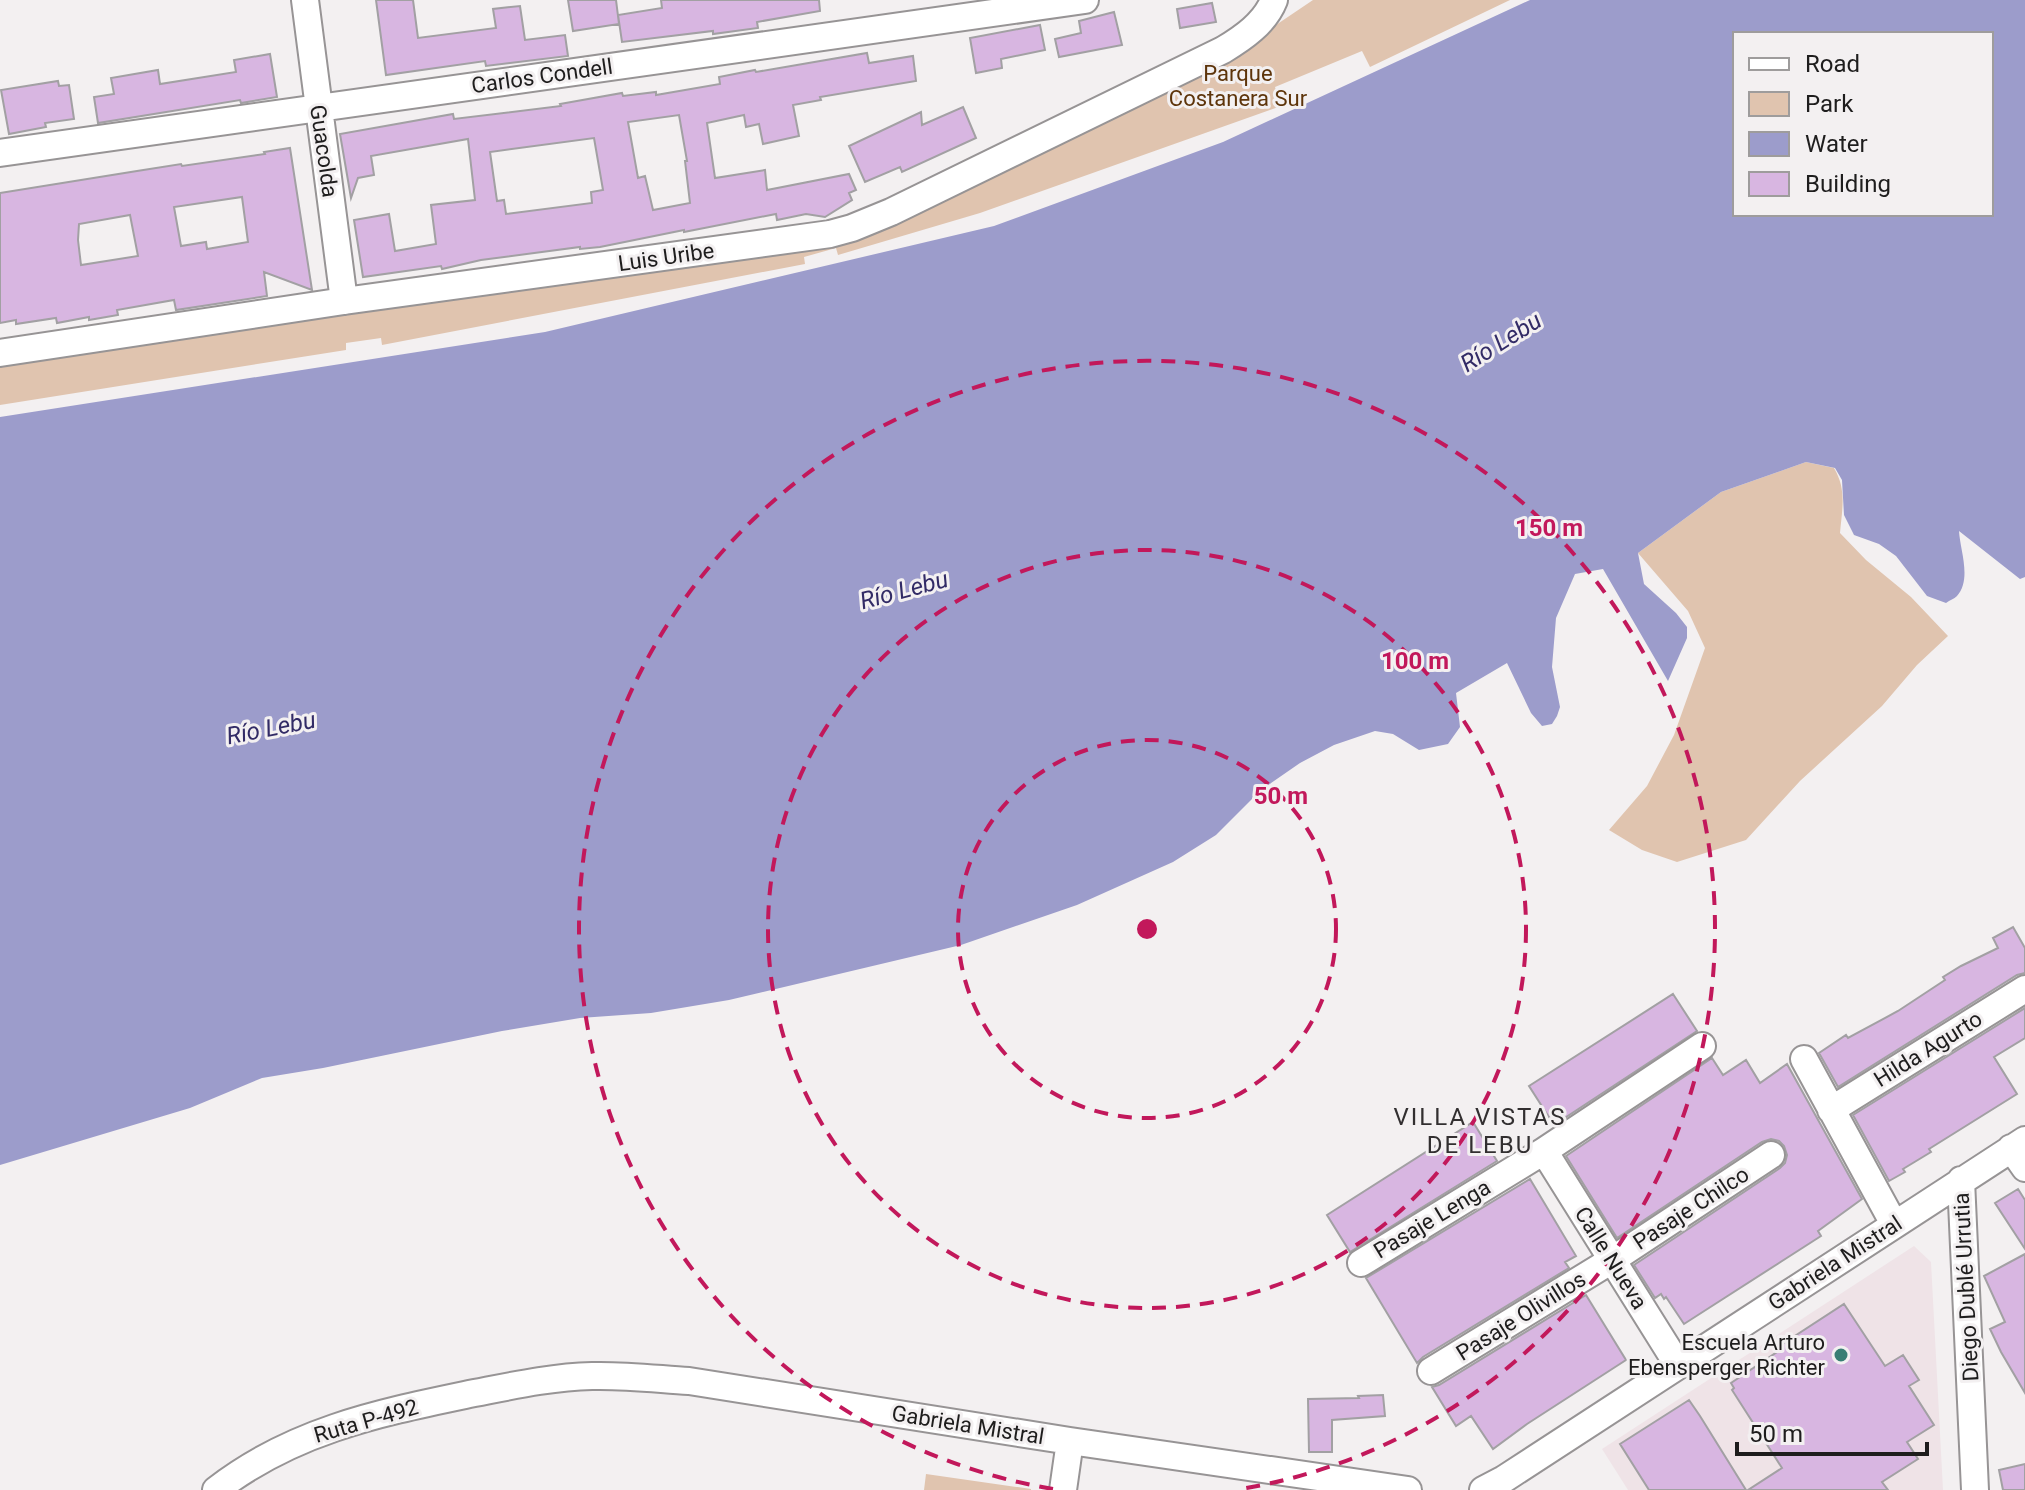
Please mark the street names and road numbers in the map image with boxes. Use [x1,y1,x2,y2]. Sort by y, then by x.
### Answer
street label: Carlos Condell [470,54,614,98]
street label: Guacolda [305,103,343,199]
street label: Luis Uribe [616,238,716,276]
street label: Hilda Agurto [1869,1006,1987,1092]
street label: Pasaje Chilco [1629,1161,1753,1255]
street label: Pasaje Lenga [1369,1174,1495,1264]
street label: Diego Dublé Urrutia [1949,1192,1983,1382]
street label: Calle Nueva [1570,1202,1652,1314]
street label: Gabriela Mistral [1764,1211,1906,1315]
street label: Pasaje Olivillos [1452,1266,1590,1366]
street label: Ruta P-492 [311,1394,421,1448]
street label: Gabriela Mistral [890,1401,1046,1449]

